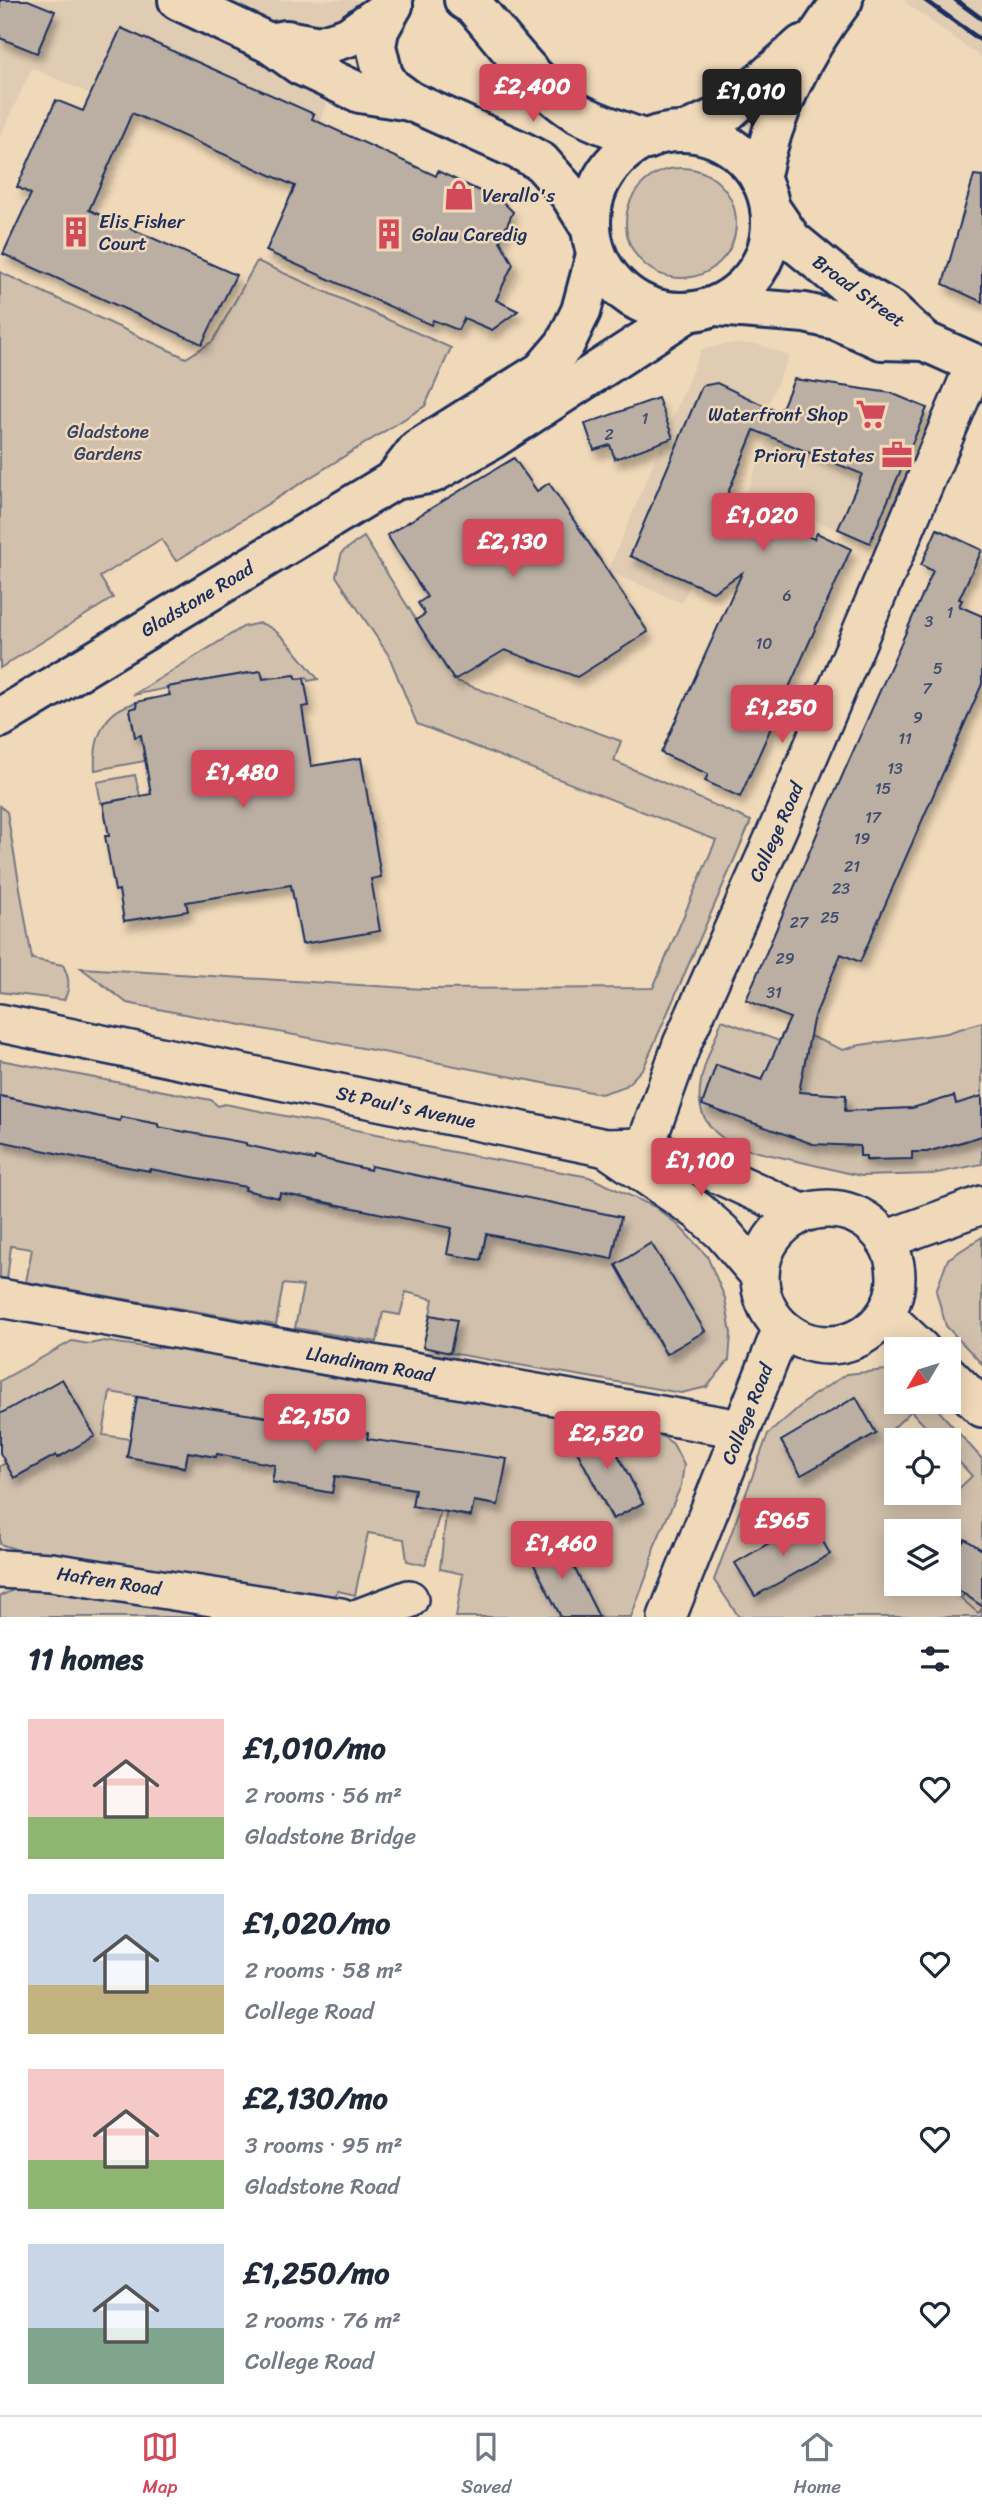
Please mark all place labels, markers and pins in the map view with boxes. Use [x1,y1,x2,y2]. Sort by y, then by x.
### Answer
pin: £2,400 [476,64,590,124]
pin: £1,010 [695,69,809,129]
shop icon: Verallo's [442,178,476,212]
place label: Verallo's [482,179,555,212]
place label: Elis Fisher Court [99,205,185,260]
building icon: Elis Fisher Court [59,215,93,249]
building icon: Golau Caredig [372,217,406,251]
place label: Golau Caredig [412,218,528,251]
supermarket icon: Waterfront Shop [854,397,888,431]
place label: Waterfront Shop [708,398,848,431]
office icon: Priory Estates [880,438,914,472]
place label: Priory Estates [754,439,874,472]
pin: £1,020 [706,494,820,553]
pin: £2,130 [456,520,570,579]
pin: £1,250 [725,686,839,745]
pin: £1,480 [186,750,300,810]
pin: £1,100 [644,1138,758,1198]
pin: £2,150 [258,1394,372,1454]
pin: £2,520 [550,1412,664,1471]
pin: £965 [742,1498,824,1558]
pin: £1,460 [505,1522,619,1581]

